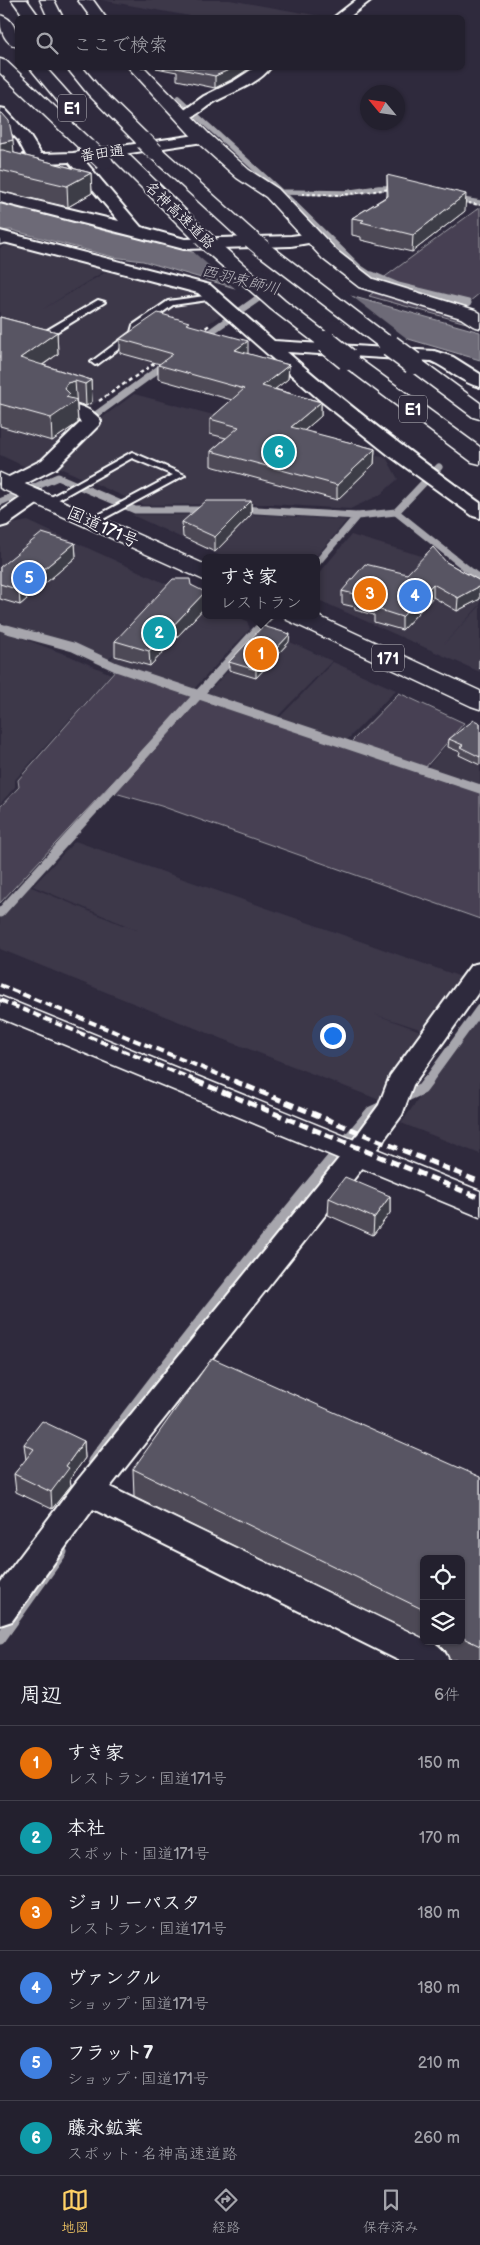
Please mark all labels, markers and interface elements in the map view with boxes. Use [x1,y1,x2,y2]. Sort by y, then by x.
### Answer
search box [15,15,465,70]
icon: search [33,29,61,57]
text: ここで検索 [73,34,168,57]
north arrow [360,85,405,130]
road number: E1 [58,95,86,122]
street label: 番田通 [78,141,126,166]
street label: 名神高速道路 [141,177,219,253]
water label: 西羽束師川 [200,262,282,299]
road number: E1 [399,396,427,422]
pin: 6 [263,433,295,471]
street label: 国道171号 [63,502,142,553]
popup [202,554,320,619]
pin: 5 [13,559,45,597]
text: すき家 [220,566,277,589]
pin: 3 [354,575,386,613]
pin: 4 [399,577,431,615]
text: レストラン [220,594,302,613]
pin: 2 [143,614,175,652]
pin: 1 [245,635,277,673]
road number: 171 [372,644,404,671]
your location [320,1023,346,1049]
map controls [420,1555,465,1645]
button: locate [420,1555,465,1600]
button: layers [420,1600,465,1645]
text: 周辺 [20,1683,62,1708]
text: 6件 [434,1686,460,1705]
text: すき家 [67,1742,124,1765]
text: 1 [33,1754,39,1773]
text: 150 m [418,1754,460,1773]
text: レストラン · 国道171号 [67,1770,227,1789]
text: 本社 [67,1817,105,1840]
text: 2 [31,1829,41,1848]
text: 170 m [419,1829,460,1848]
text: スポット · 国道171号 [67,1845,210,1864]
text: ジョリーパスタ [67,1892,200,1915]
text: 3 [31,1904,41,1923]
text: 180 m [418,1904,460,1923]
text: レストラン · 国道171号 [67,1920,227,1939]
text: ヴァンクル [67,1967,161,1990]
text: 4 [31,1979,41,1998]
text: 180 m [418,1979,460,1998]
text: ショップ · 国道171号 [67,1995,209,2014]
text: フラット7 [67,2042,154,2065]
text: 5 [31,2054,41,2073]
text: 210 m [418,2054,460,2073]
text: ショップ · 国道171号 [67,2070,209,2089]
text: 藤永鉱業 [67,2117,143,2140]
text: 6 [31,2129,41,2148]
text: 260 m [414,2129,460,2148]
text: スポット · 名神高速道路 [67,2145,237,2164]
tab: 地図 [61,2186,89,2236]
tab: 経路 [212,2186,240,2236]
tab: 保存済み [363,2186,419,2236]

